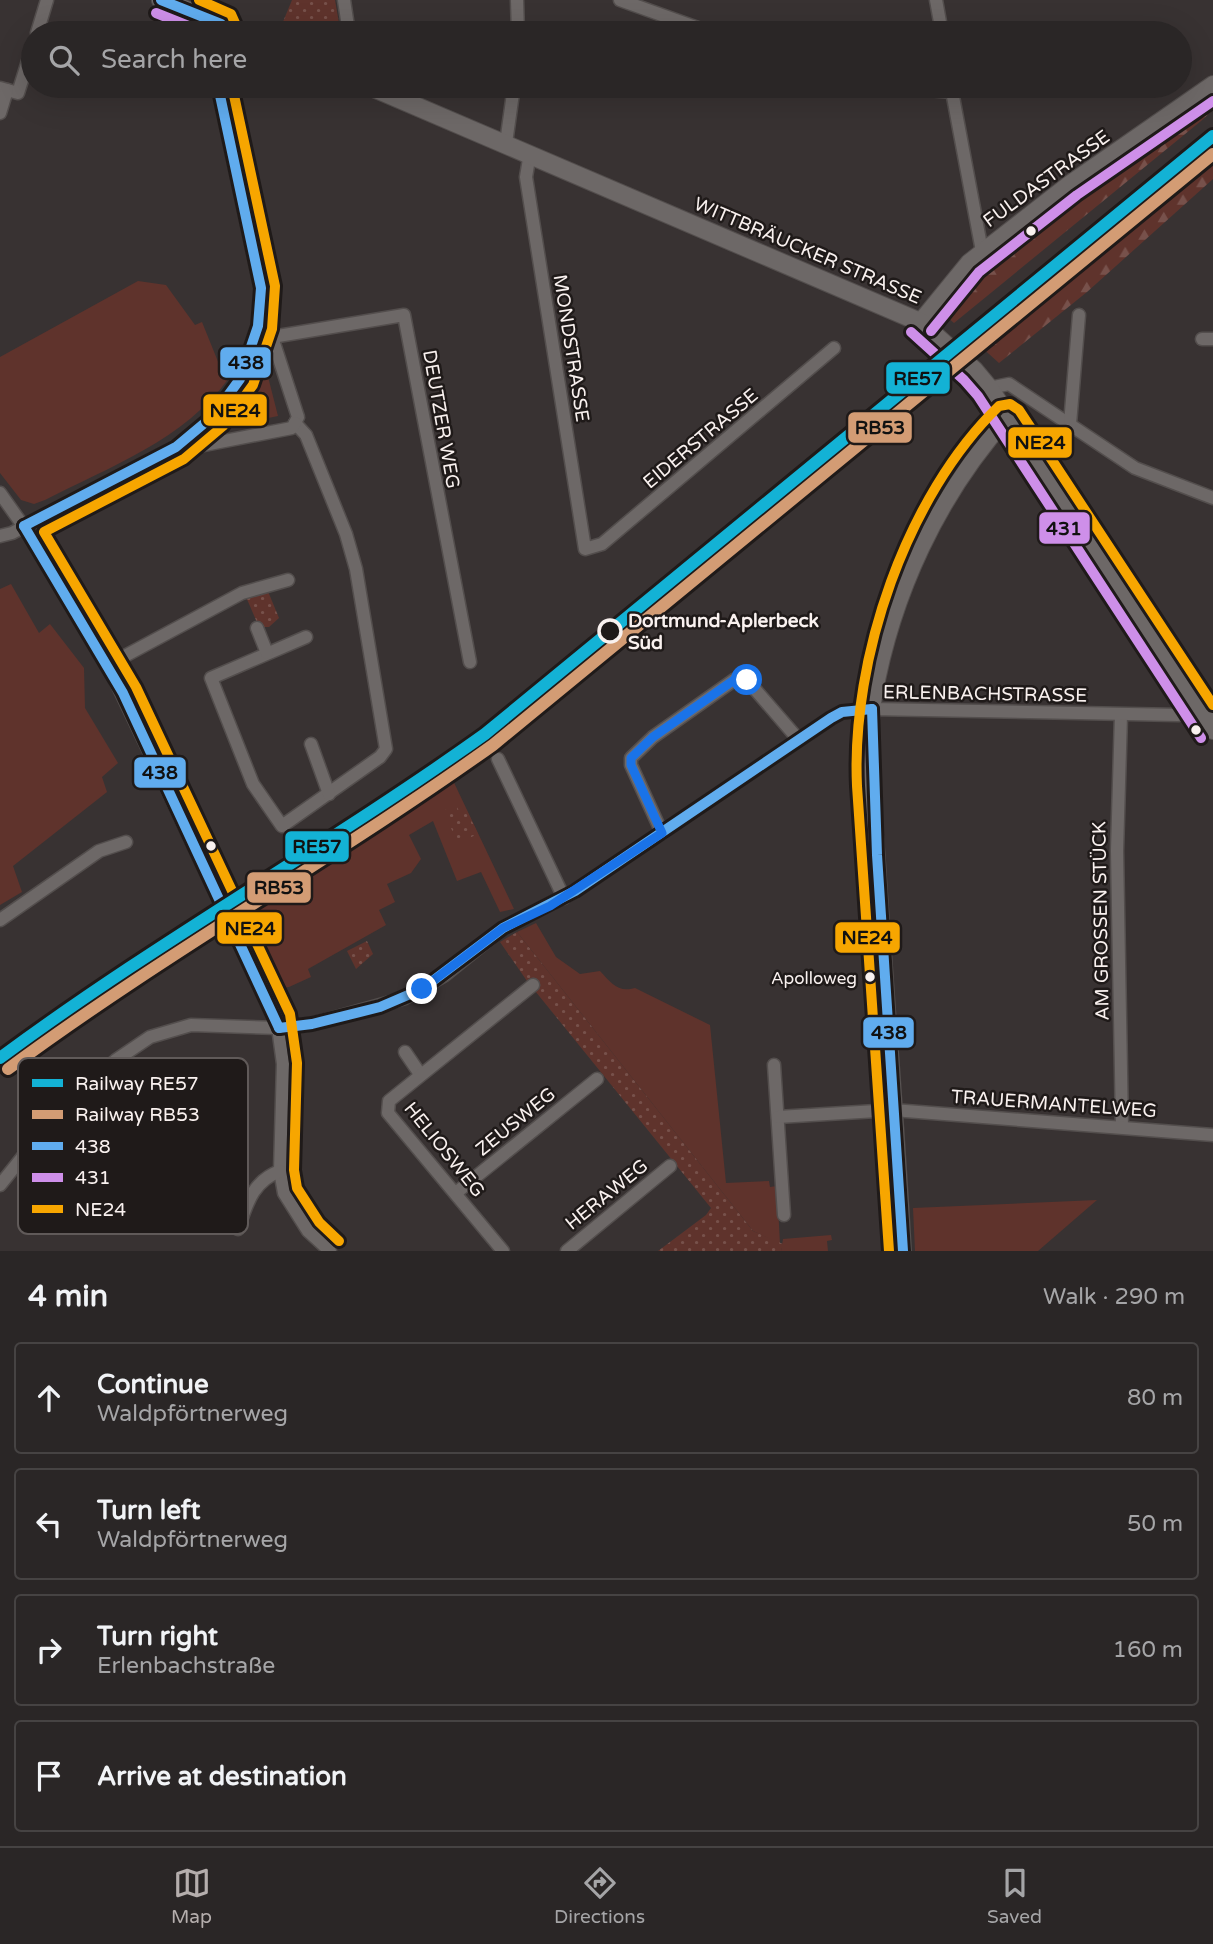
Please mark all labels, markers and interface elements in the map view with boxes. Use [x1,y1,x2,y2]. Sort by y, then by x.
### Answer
search box [21,21,1192,98]
icon: search [45,41,83,79]
text: Search here [101,44,247,75]
street label: FULDASTRASSE [979,126,1114,232]
street label: WITTBRÄUCKER STRASSE [691,193,925,309]
unlabelled marker [1024,224,1038,238]
street label: MONDSTRASSE [548,273,594,424]
line badge: 438 [219,346,272,379]
street label: DEUTZER WEG [418,348,464,490]
text: 438 [228,352,264,374]
line badge: RE57 [885,361,951,395]
text: RE57 [893,368,943,390]
street label: EIDERSTRASSE [639,384,763,493]
line badge: NE24 [202,393,268,427]
text: NE24 [209,400,261,422]
line badge: RB53 [847,411,913,444]
text: RB53 [855,417,905,439]
line badge: NE24 [1007,426,1073,459]
text: NE24 [1014,432,1066,454]
line badge: 431 [1038,511,1091,545]
text: 431 [1046,518,1082,540]
place label: Dortmund-Aplerbeck Süd [628,610,820,654]
marker: Dortmund-Aplerbeck Süd [598,619,622,643]
route start [731,664,762,695]
street label: ERLENBACHSTRASSE [883,681,1087,707]
unlabelled marker [1189,723,1203,737]
line badge: 438 [133,756,187,789]
text: 438 [142,762,178,784]
street label: AM GROSSEN STÜCK [1088,821,1114,1021]
line badge: RE57 [284,830,350,863]
text: RE57 [292,836,342,858]
unlabelled marker [204,839,218,853]
line badge: RB53 [246,871,312,904]
text: RB53 [254,877,304,899]
line badge: NE24 [216,911,283,945]
text: NE24 [224,918,276,940]
line badge: NE24 [834,921,901,954]
text: NE24 [841,927,893,949]
place label: Apolloweg [771,968,857,989]
marker: Apolloweg [863,970,877,984]
route end [406,973,437,1004]
line badge: 438 [862,1016,915,1049]
text: 438 [871,1022,907,1044]
legend [18,1058,248,1234]
text: Railway RE57 [75,1073,199,1095]
street label: ZEUSWEG [471,1083,560,1161]
street label: TRAUERMANTELWEG [950,1086,1158,1122]
street label: HELIOSWEG [399,1098,489,1201]
text: Railway RB53 [75,1104,200,1126]
text: 438 [75,1136,111,1158]
street label: HERAWEG [561,1155,652,1235]
text: 431 [75,1167,111,1189]
text: NE24 [75,1199,126,1221]
text: 4 min [28,1278,108,1315]
text: Walk · 290 m [1043,1283,1185,1311]
text: Continue [97,1369,209,1400]
icon: ahead [30,1379,68,1417]
text: 80 m [1127,1384,1183,1412]
text: Waldpförtnerweg [97,1400,288,1428]
text: Turn left [97,1495,200,1526]
icon: left [30,1505,68,1543]
text: 50 m [1127,1510,1183,1538]
text: Waldpförtnerweg [97,1526,288,1554]
text: Turn right [97,1621,218,1652]
icon: right [30,1631,68,1669]
text: 160 m [1113,1636,1183,1664]
text: Erlenbachstraße [97,1652,275,1680]
icon: arrive [30,1757,68,1795]
text: Arrive at destination [97,1761,347,1792]
tab: Map [171,1864,212,1928]
tab: Directions [554,1864,645,1928]
tab: Saved [987,1864,1042,1928]

